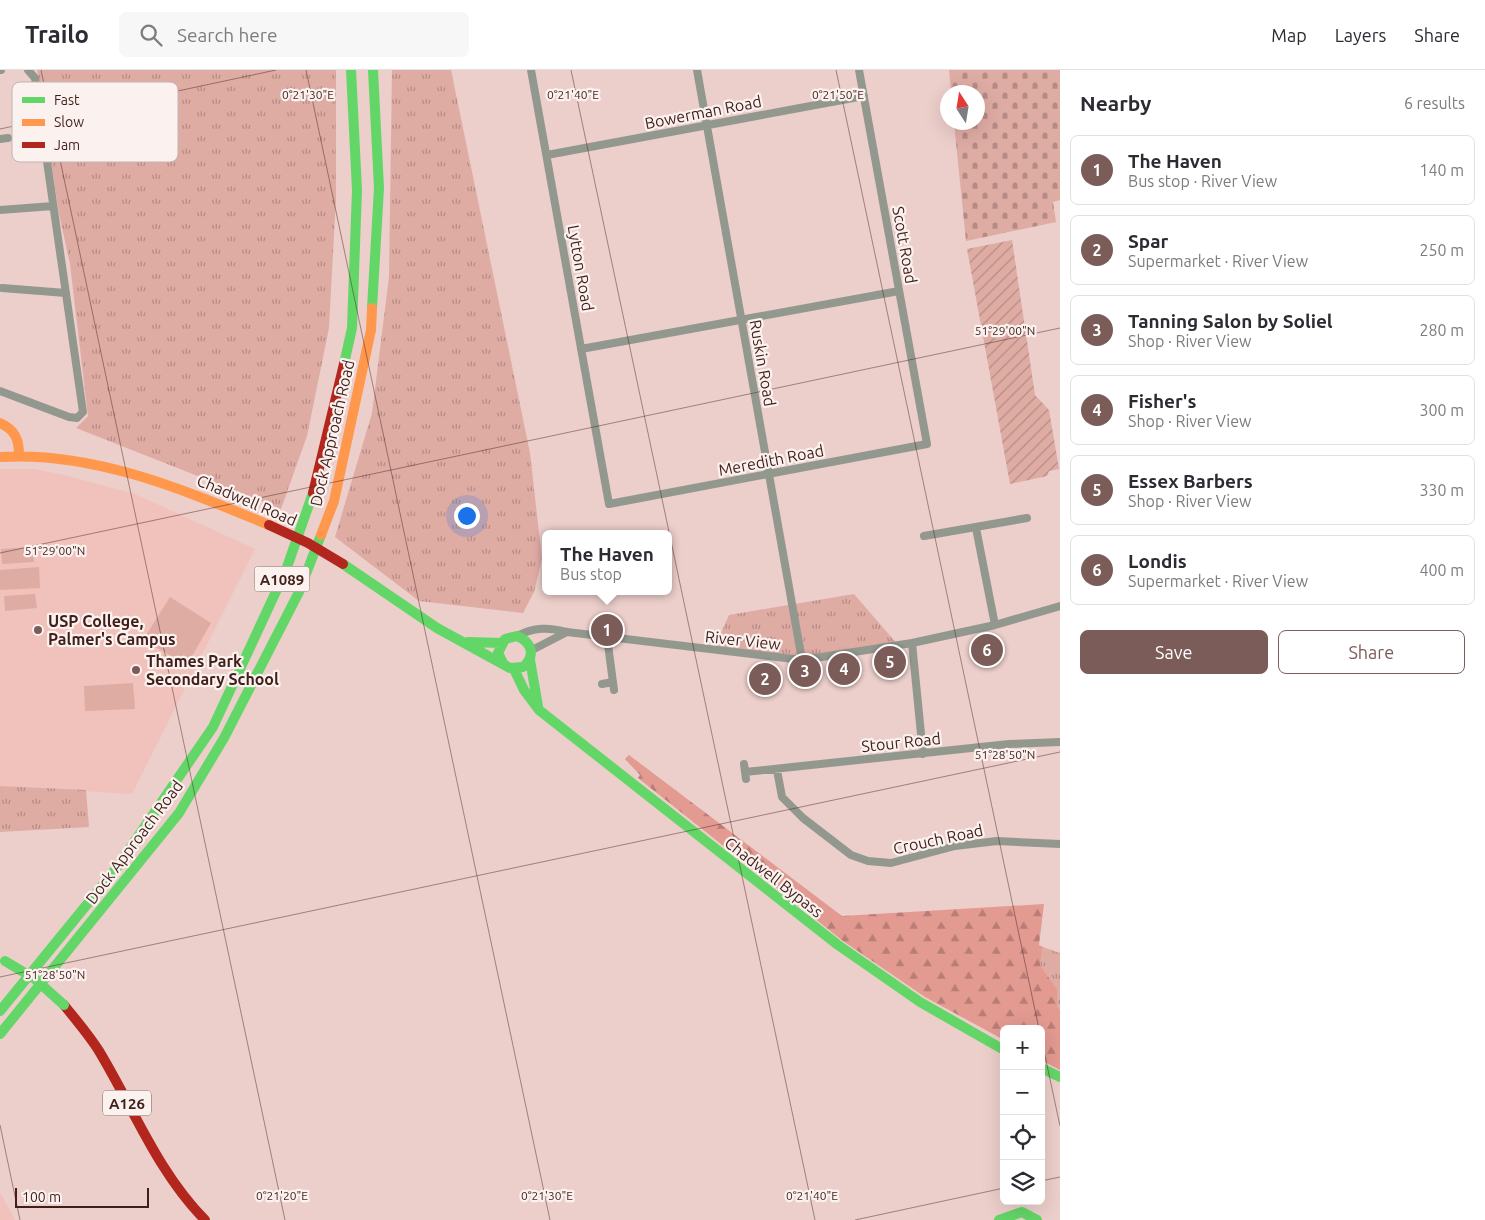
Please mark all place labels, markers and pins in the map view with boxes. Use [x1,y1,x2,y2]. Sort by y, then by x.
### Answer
pin: 1 [591,611,623,649]
place label: USP College, Palmer's Campus [48,612,176,648]
marker: USP College, Palmer's Campus [32,624,44,636]
pin: 6 [971,631,1003,669]
pin: 5 [874,643,906,681]
pin: 4 [828,650,860,688]
place label: Thames Park Secondary School [146,652,279,688]
pin: 3 [789,652,821,690]
pin: 2 [749,660,781,698]
marker: Thames Park Secondary School [130,664,142,676]

